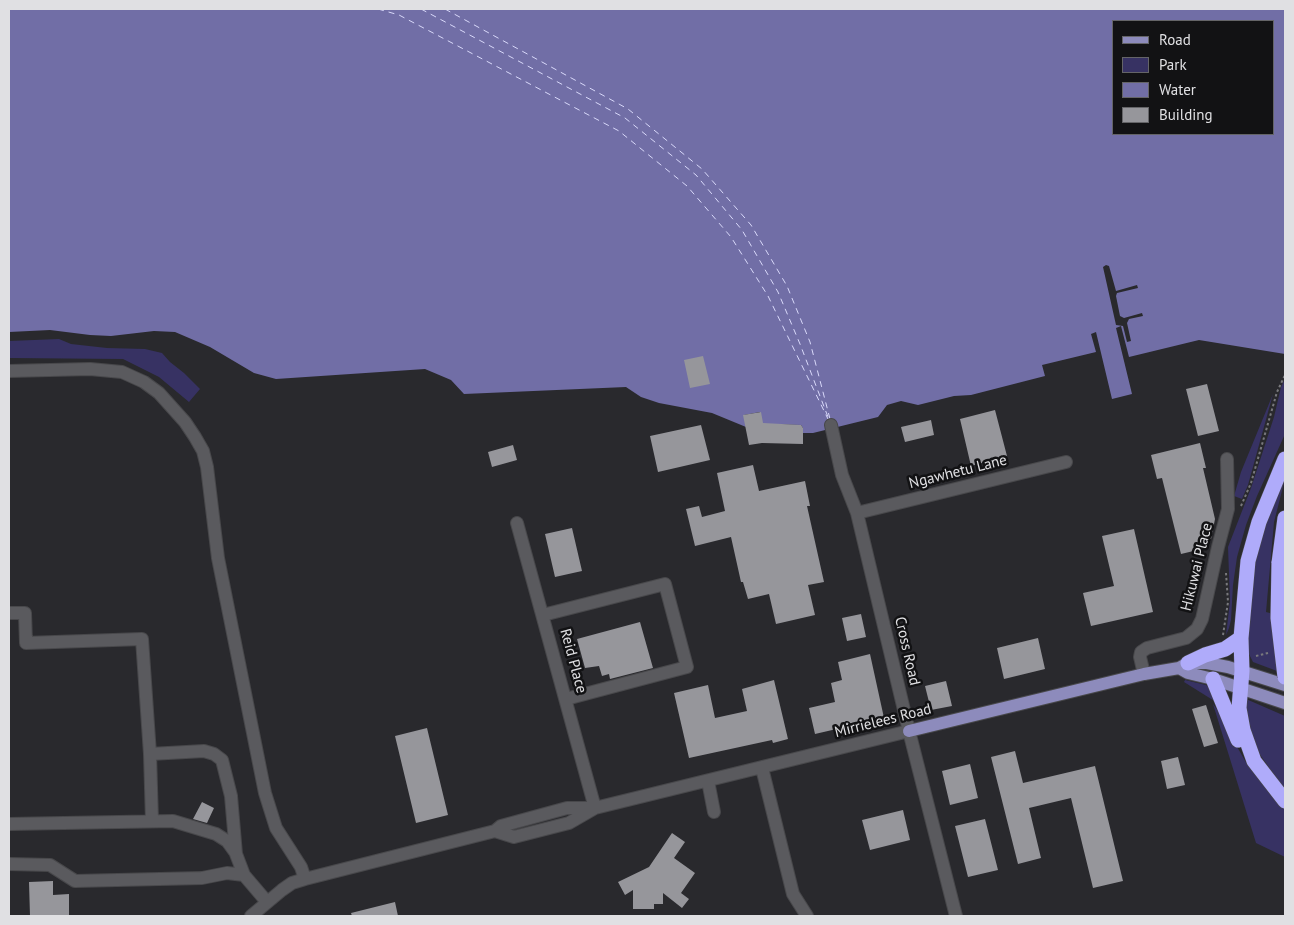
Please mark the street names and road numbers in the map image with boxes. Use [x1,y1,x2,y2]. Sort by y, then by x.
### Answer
street label: Ngawhetu Lane [907,451,1009,493]
street label: Hikuwai Place [1177,521,1217,613]
street label: Cross Road [890,615,924,687]
street label: Reid Place [556,627,590,695]
street label: Mirrielees Road [833,700,933,742]

